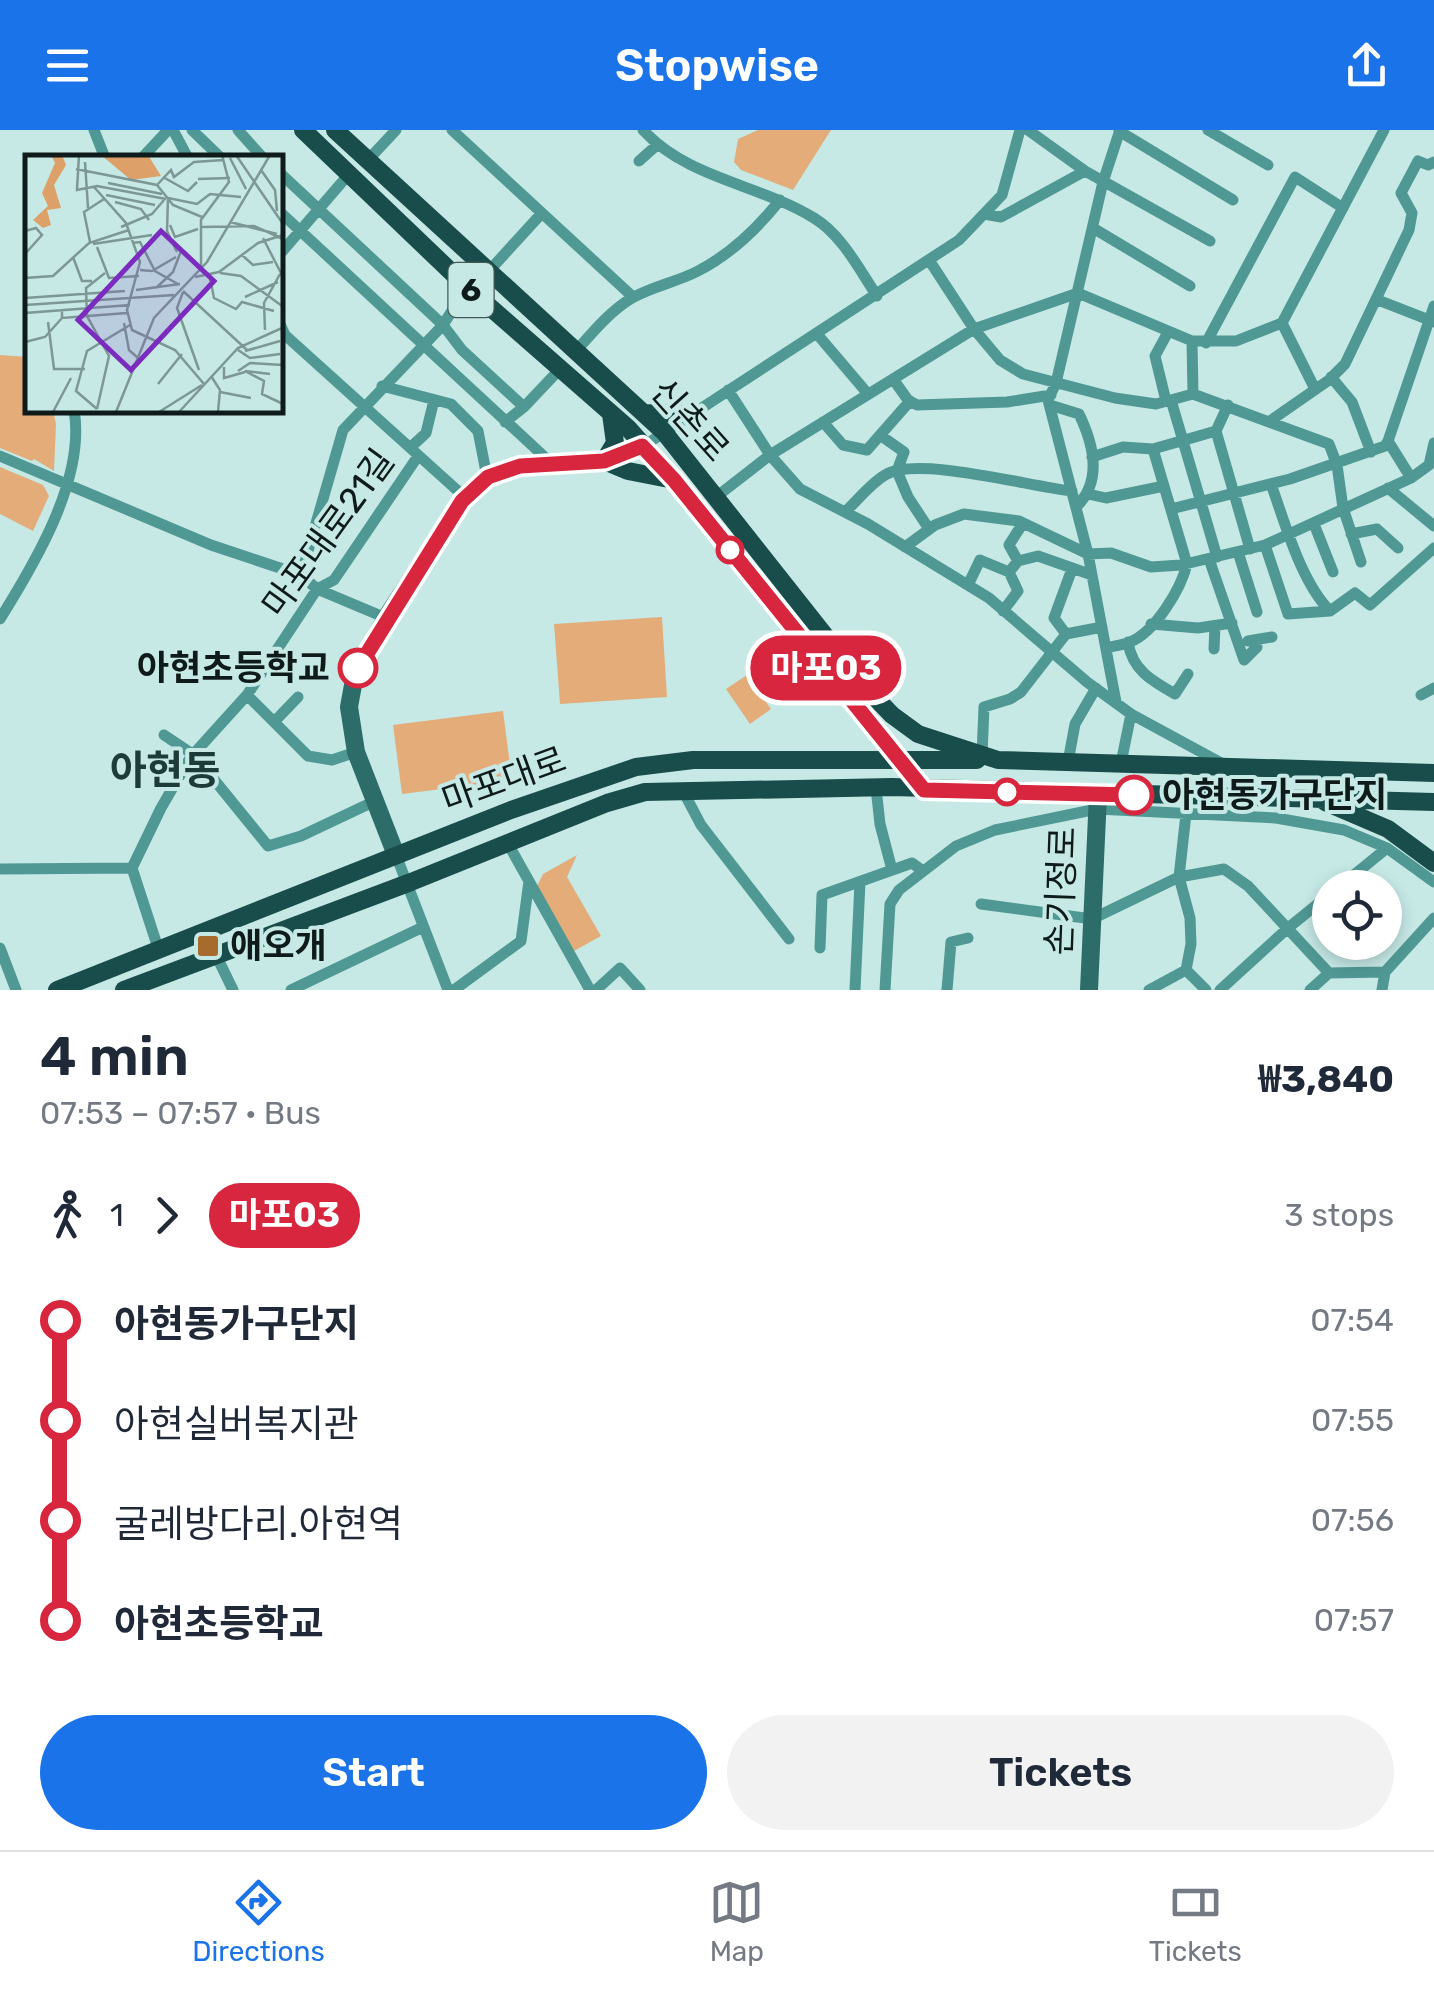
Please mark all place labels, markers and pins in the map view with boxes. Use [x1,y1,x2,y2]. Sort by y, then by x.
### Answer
unlabelled marker [717,537,743,563]
place label: 아현초등학교 [137,647,330,689]
marker: 아현초등학교 [339,649,377,687]
place label: 아현동가구단지 [1162,774,1387,816]
marker: 아현동가구단지 [1115,776,1153,814]
unlabelled marker [994,779,1020,805]
place label: 애오개 [230,925,327,967]
marker: 애오개 [195,933,221,959]

